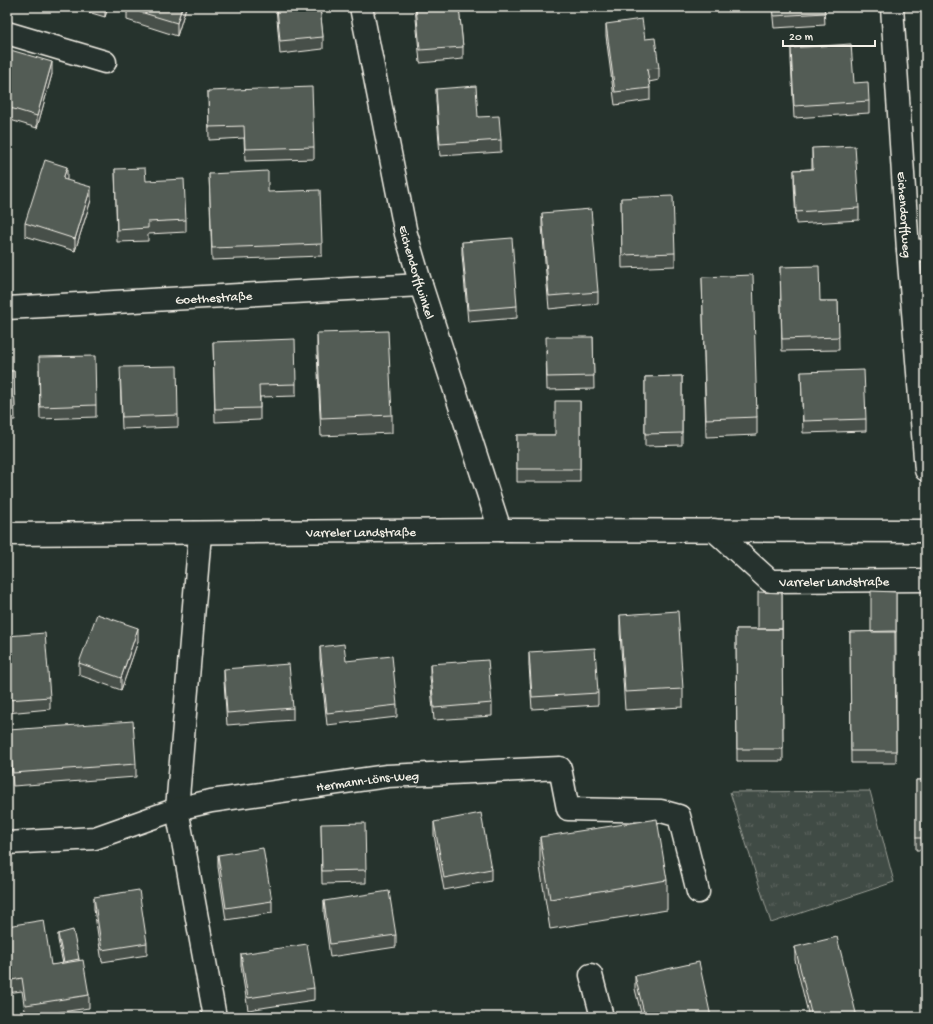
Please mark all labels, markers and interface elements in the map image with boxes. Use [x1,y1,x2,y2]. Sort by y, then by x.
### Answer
scale bar [783,22,875,48]
text: 20 m [789,31,814,45]
street label: Eichendorffweg [893,171,914,258]
street label: Eichendorffwinkel [394,224,436,321]
street label: Goethestraße [175,289,253,309]
street label: Varreler Landstraße [305,526,416,542]
street label: Varreler Landstraße [778,575,890,591]
street label: Hermann-Löns-Weg [315,770,419,796]

